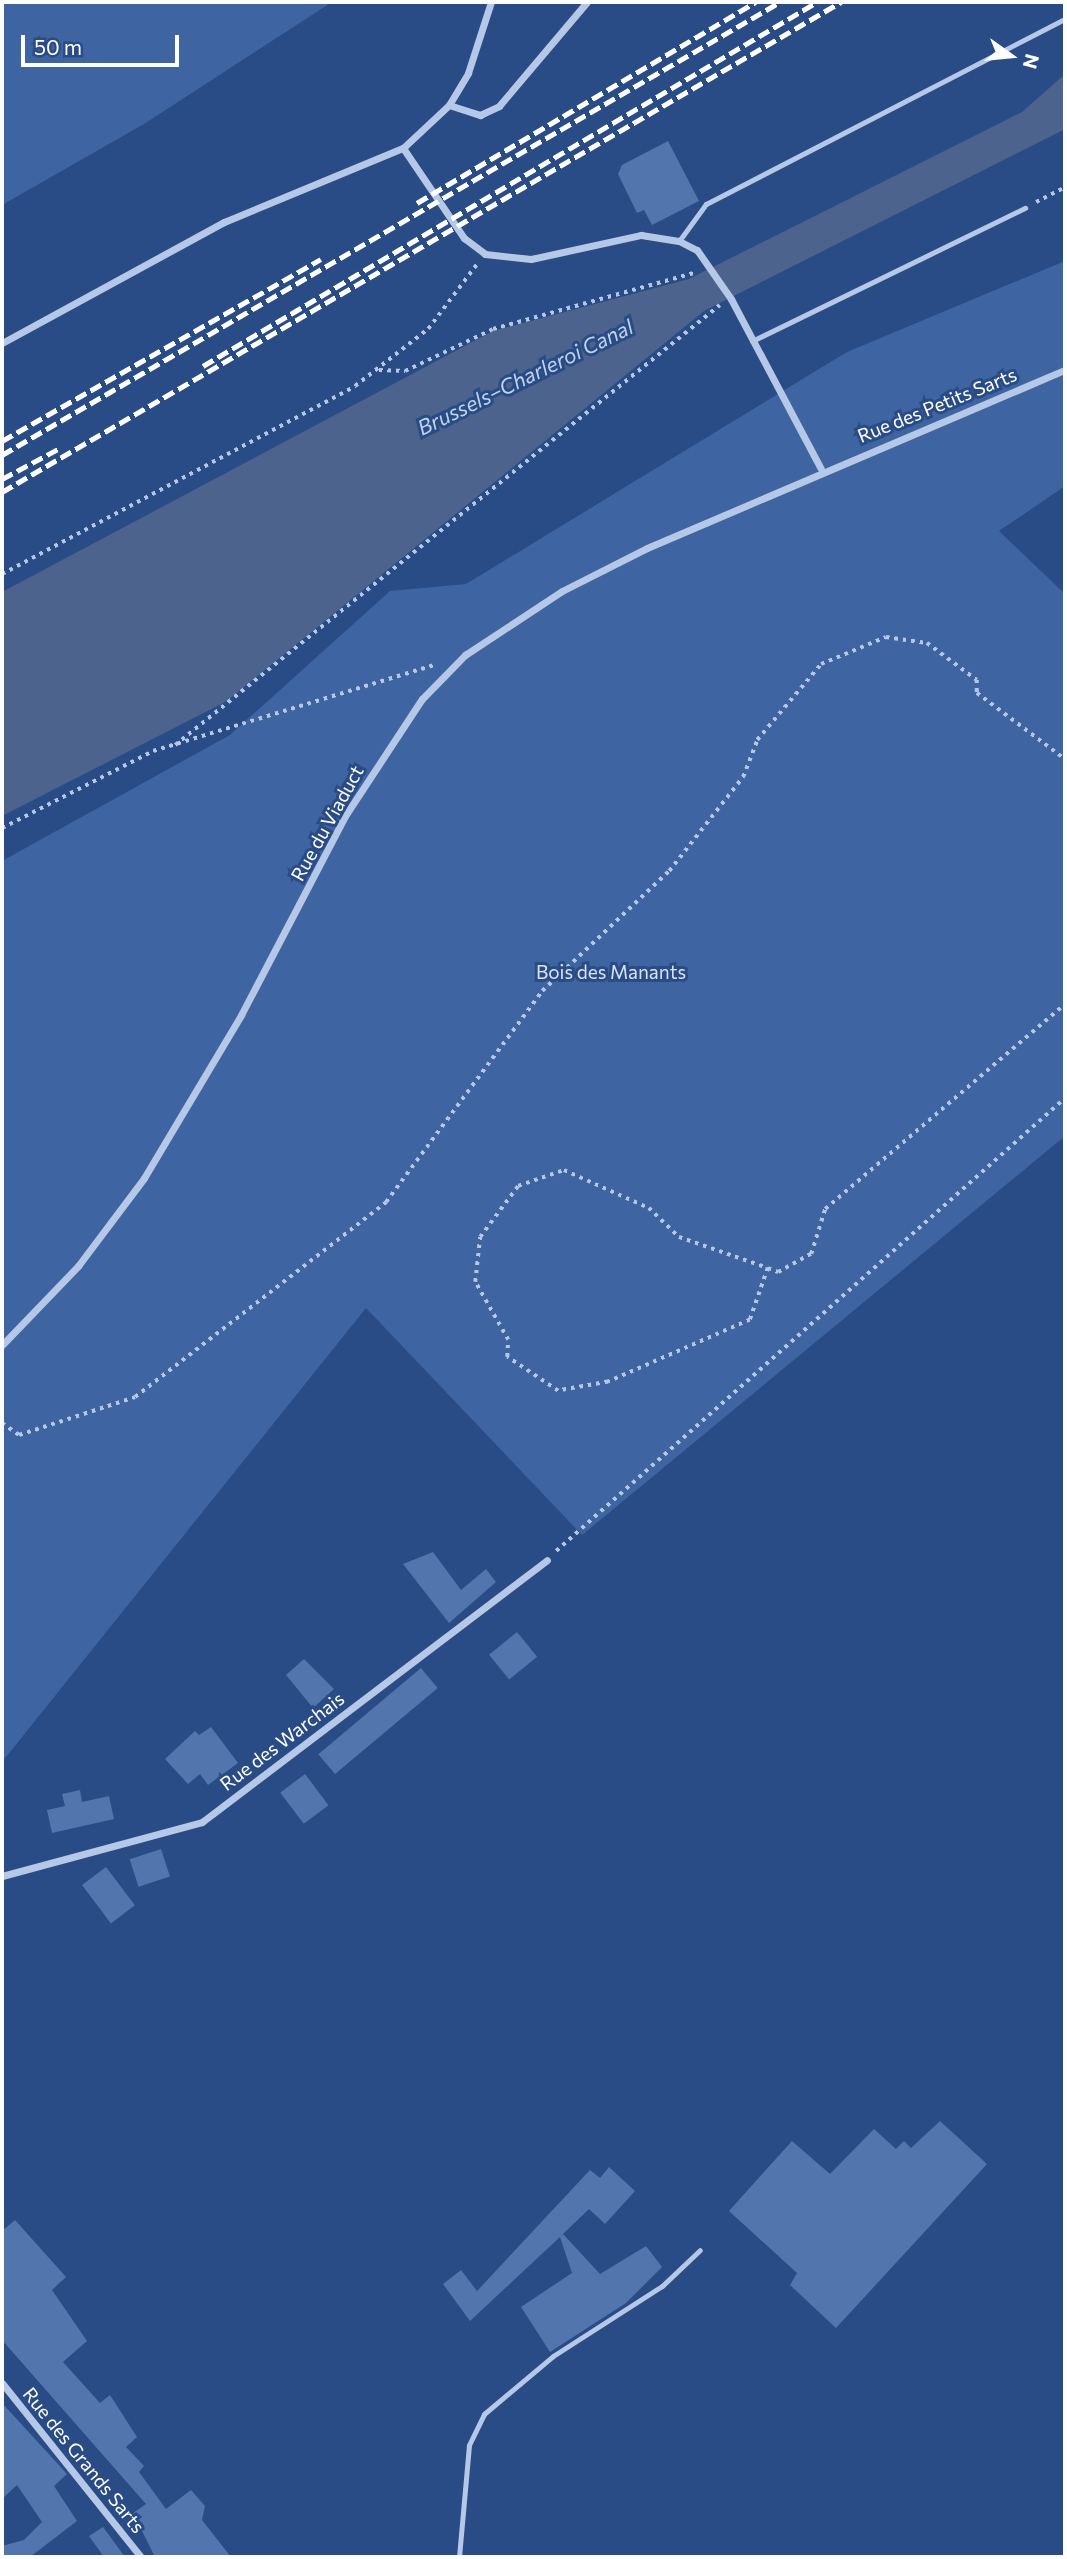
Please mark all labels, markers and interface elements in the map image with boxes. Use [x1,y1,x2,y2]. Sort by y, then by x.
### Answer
scale bar [24,21,182,65]
north arrow [976,21,1046,91]
text: 50 m [34,34,82,59]
text: N [1019,52,1045,71]
water label: Brussels–Charleroi Canal [413,314,637,440]
street label: Rue des Petits Sarts [854,363,1020,447]
street label: Rue du Viaduct [286,761,368,885]
park label: Bois des Manants [536,961,686,983]
street label: Rue des Warchais [215,1687,349,1795]
street label: Rue des Grands Sarts [18,2383,150,2537]

